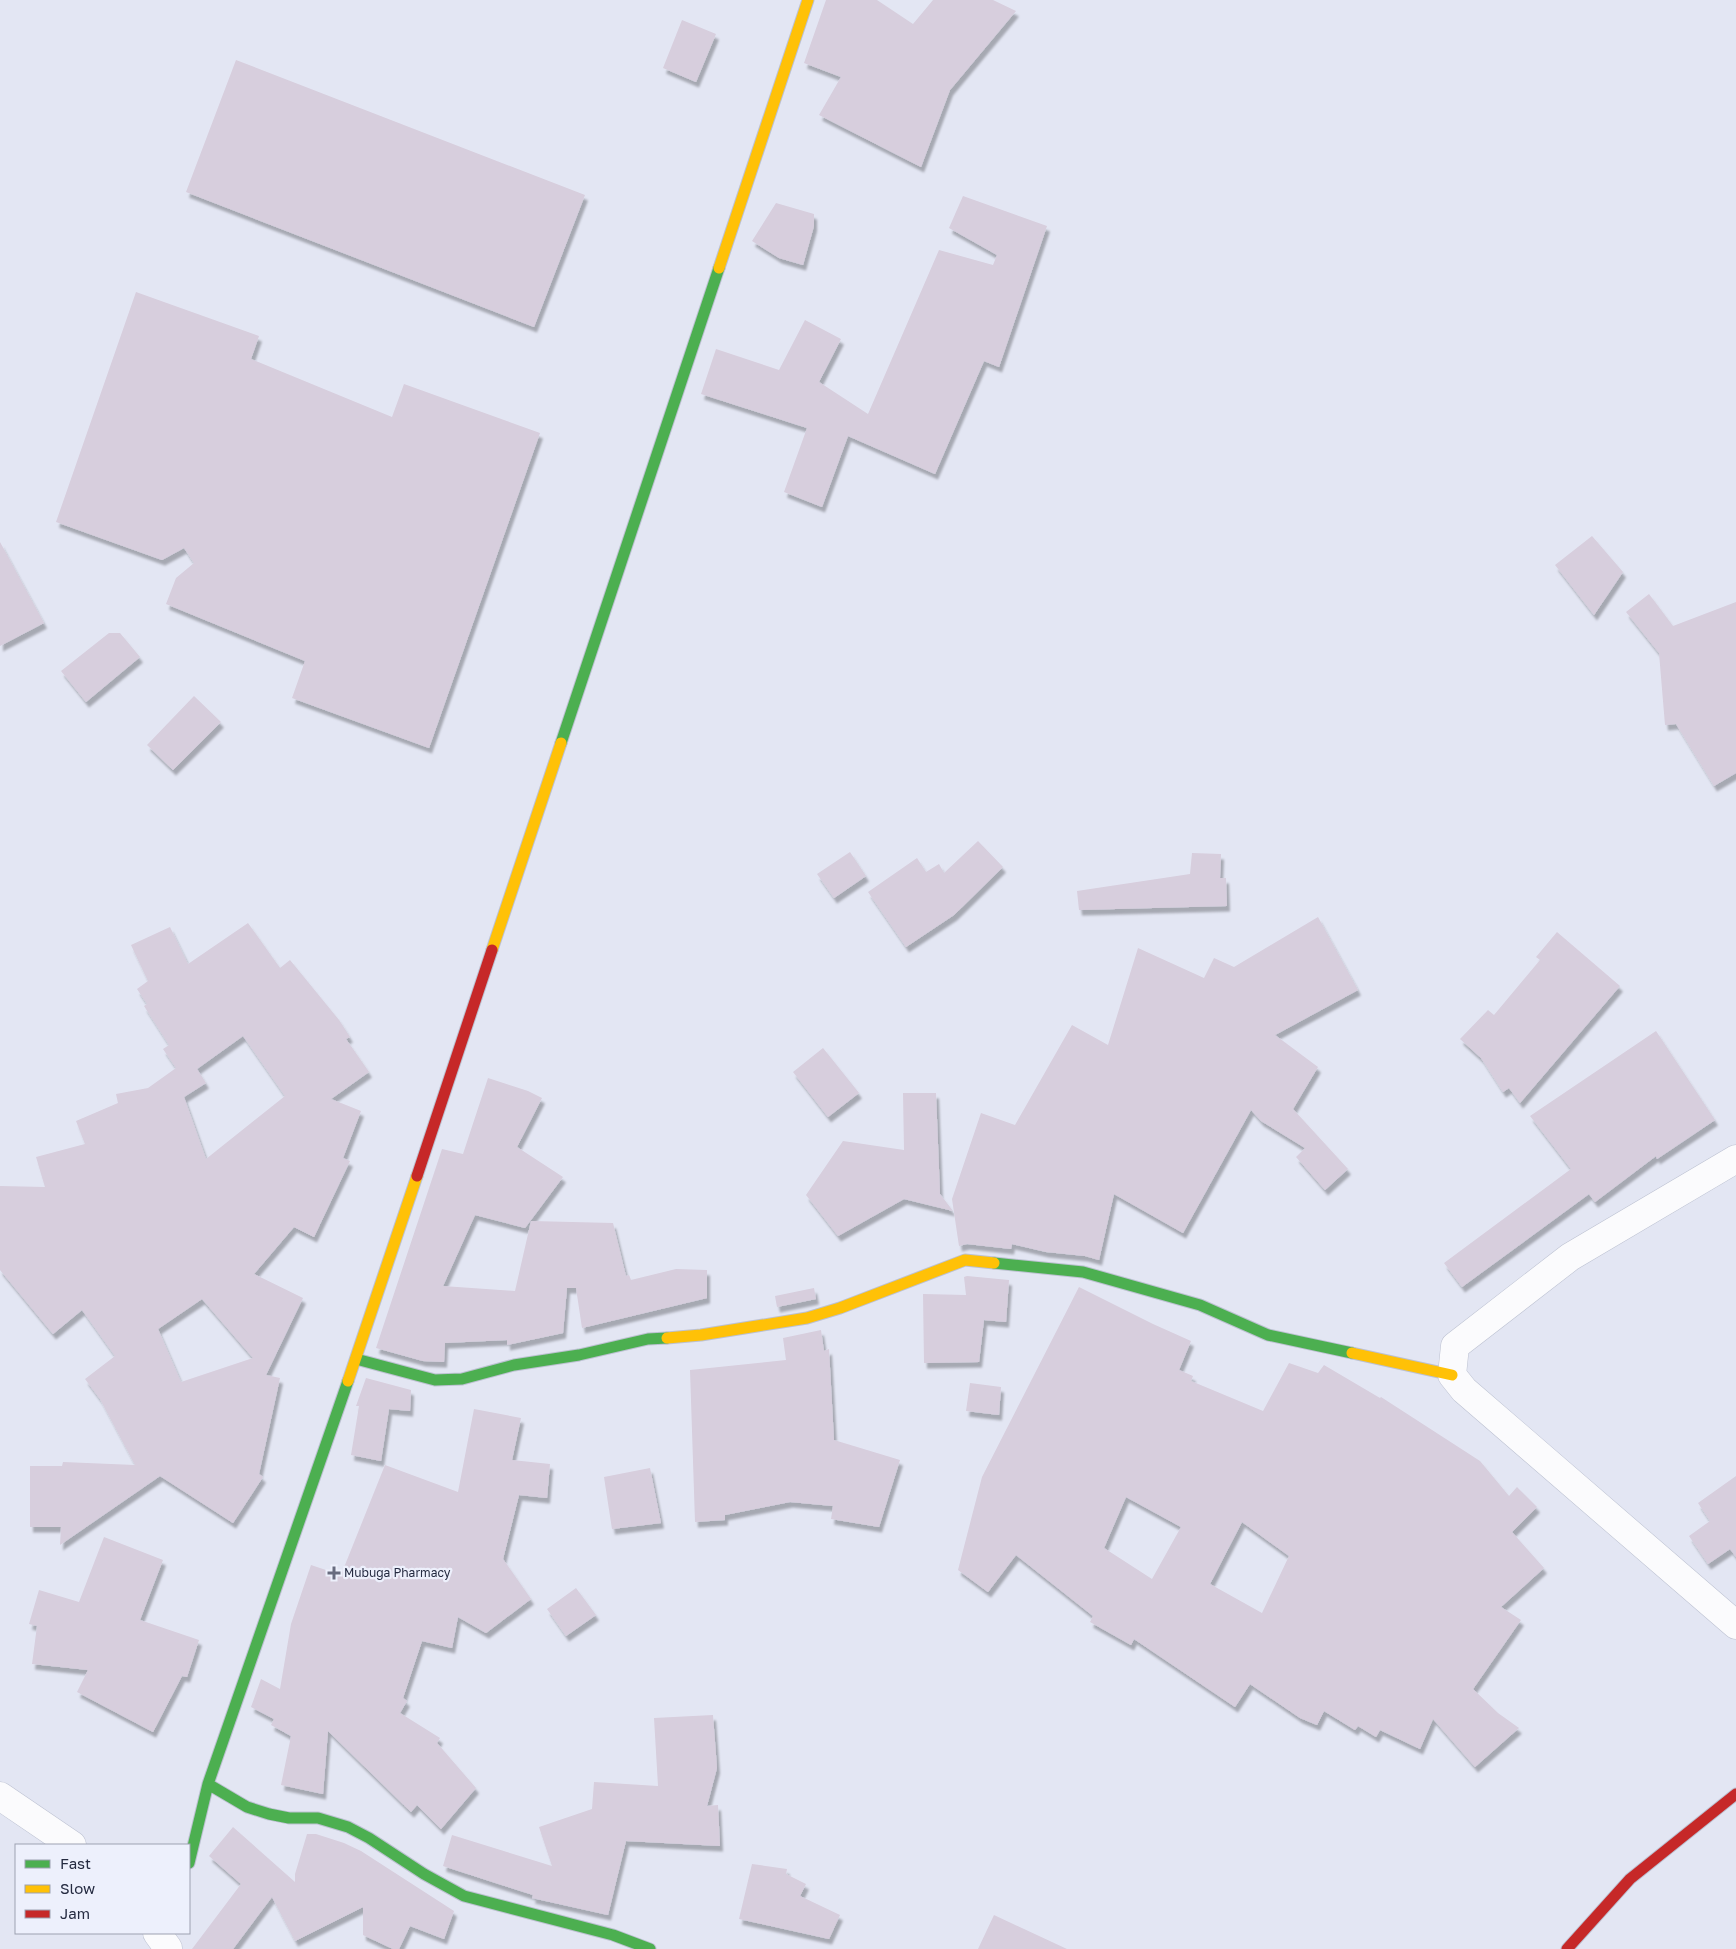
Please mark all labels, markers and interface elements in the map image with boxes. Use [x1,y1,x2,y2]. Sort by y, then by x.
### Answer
place label: Mubuga Pharmacy [344,1565,451,1580]
marker: Mubuga Pharmacy [328,1567,340,1579]
legend [15,1844,190,1934]
text: Fast [60,1854,91,1872]
text: Slow [60,1879,95,1897]
text: Jam [60,1904,90,1922]

